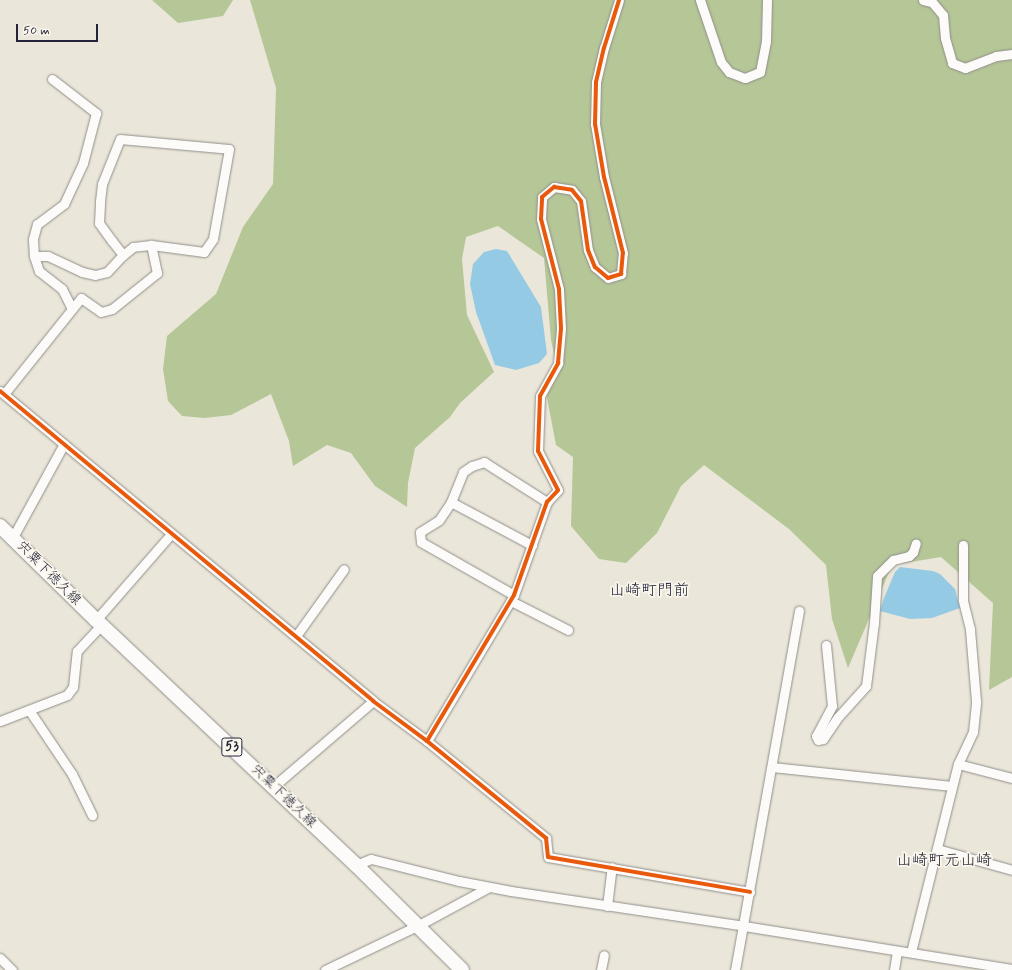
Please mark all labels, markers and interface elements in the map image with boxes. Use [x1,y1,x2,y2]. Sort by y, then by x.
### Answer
scale bar [18,16,100,42]
text: 50 m [23,23,50,39]
street label: 宍粟下徳久線 [13,537,85,609]
district label: 山崎町門前 [609,581,689,601]
road number: 53 [221,736,243,758]
street label: 宍粟下徳久線 [248,761,320,831]
district label: 山崎町元山崎 [896,851,992,871]

